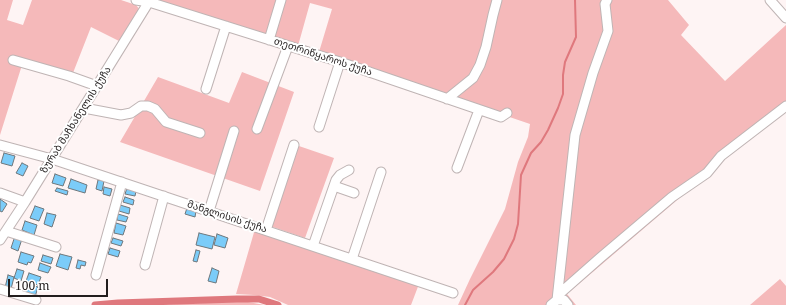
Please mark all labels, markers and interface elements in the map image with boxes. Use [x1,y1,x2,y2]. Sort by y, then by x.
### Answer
street label: თეთრიწყაროს ქუჩა [272,35,374,79]
street label: ზურაბ მაჩხანელის ქუჩა [38,64,114,176]
street label: მანგლისის ქუჩა [185,198,269,236]
scale bar [10,271,110,297]
text: 100 m [15,277,50,294]

